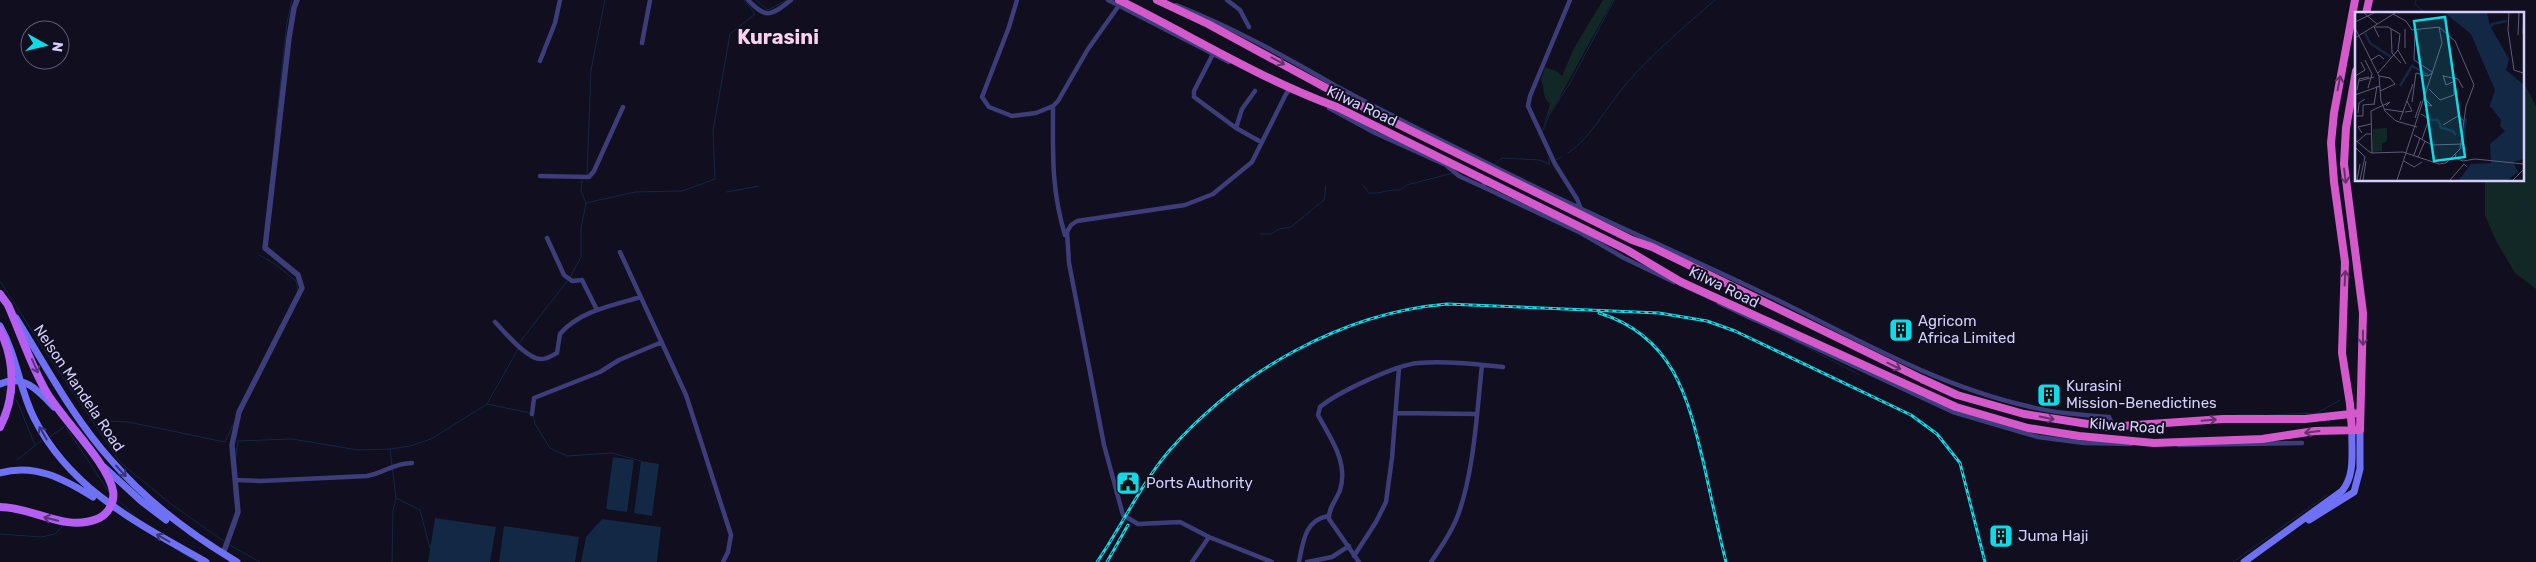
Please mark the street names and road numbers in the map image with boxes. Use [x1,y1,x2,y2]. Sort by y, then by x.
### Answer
street label: Kilwa Road [1324,82,1400,130]
street label: Kilwa Road [1686,262,1762,312]
street label: Nelson Mandela Road [30,321,128,455]
street label: Kilwa Road [2089,414,2165,438]

